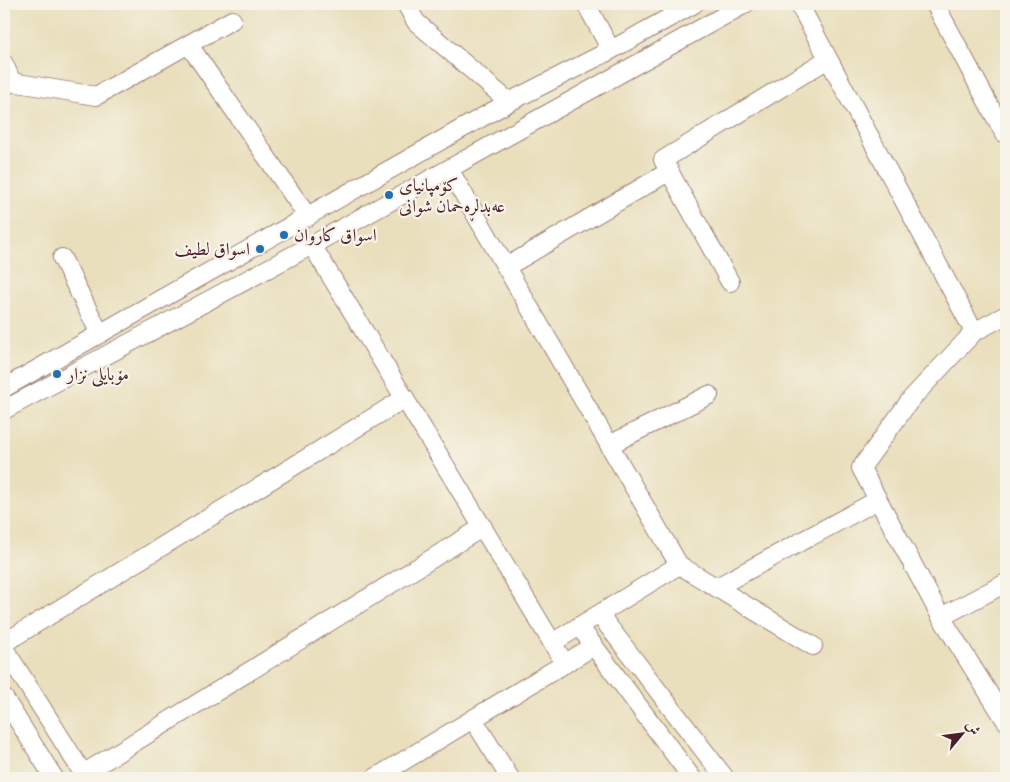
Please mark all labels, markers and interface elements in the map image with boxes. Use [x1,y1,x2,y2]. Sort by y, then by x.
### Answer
place label: کۆمپانیای عەبدلڕەحمان شوانی [399,173,505,222]
marker: کۆمپانیای عەبدلڕەحمان شوانی [383,189,395,201]
place label: اسواق كاروان [294,223,377,247]
marker: اسواق كاروان [278,229,290,241]
place label: اسواق لطيف [174,237,250,261]
marker: اسواق لطيف [254,243,266,255]
place label: مۆبایلی نزار [65,362,129,387]
marker: مۆبایلی نزار [51,368,63,380]
north arrow [938,710,988,760]
text: ش [961,717,985,739]

